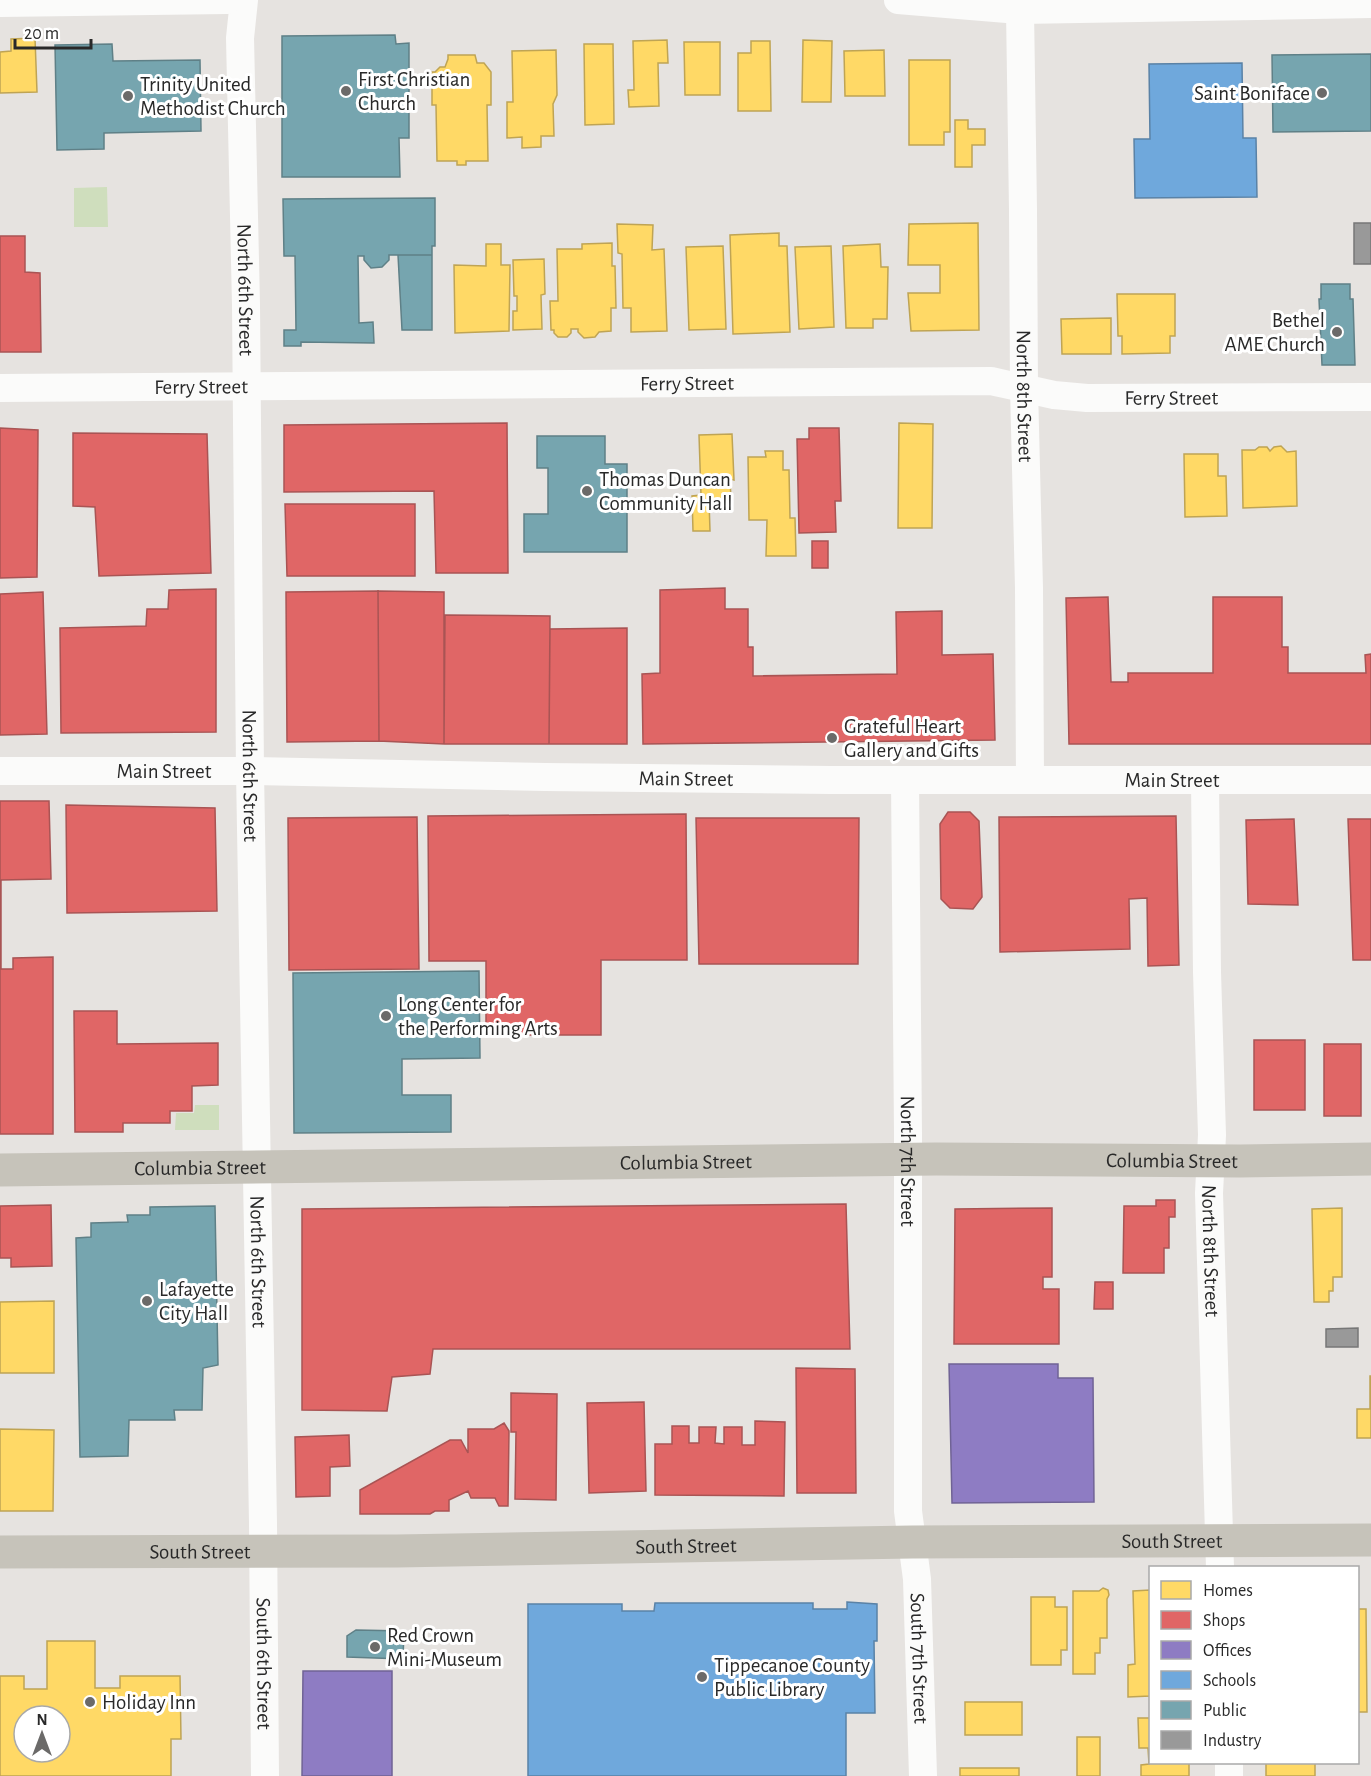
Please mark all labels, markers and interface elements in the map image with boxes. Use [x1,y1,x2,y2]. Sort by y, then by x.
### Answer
scale bar [15,12,92,50]
text: 20 m [24,25,59,43]
place label: First Christian Church [358,69,470,114]
place label: Trinity United Methodist Church [140,74,286,119]
place label: Saint Boniface [1194,83,1310,104]
marker: First Christian Church [339,84,353,98]
marker: Saint Boniface [1315,86,1329,100]
marker: Trinity United Methodist Church [121,89,135,103]
street label: North 6th Street [233,223,256,356]
place label: Bethel AME Church [1225,310,1325,355]
marker: Bethel AME Church [1330,325,1344,339]
street label: North 8th Street [1013,330,1036,463]
street label: Ferry Street [640,373,734,394]
street label: Ferry Street [154,376,248,398]
street label: Ferry Street [1124,388,1219,409]
place label: Thomas Duncan Community Hall [599,469,733,514]
marker: Thomas Duncan Community Hall [580,484,594,498]
street label: North 6th Street [238,709,261,842]
place label: Grateful Heart Gallery and Gifts [844,716,979,761]
marker: Grateful Heart Gallery and Gifts [825,731,839,745]
street label: Main Street [117,761,212,782]
street label: Main Street [638,768,734,790]
street label: Main Street [1124,770,1220,791]
place label: Long Center for the Performing Arts [398,994,558,1039]
marker: Long Center for the Performing Arts [379,1009,393,1023]
street label: North 7th Street [897,1095,918,1227]
street label: Columbia Street [1106,1150,1238,1172]
street label: Columbia Street [620,1151,752,1174]
street label: Columbia Street [134,1157,266,1179]
street label: North 8th Street [1198,1184,1223,1318]
street label: North 6th Street [246,1195,270,1328]
place label: Lafayette City Hall [159,1279,234,1324]
marker: Lafayette City Hall [140,1294,154,1308]
street label: South Street [1121,1531,1223,1552]
street label: South Street [635,1535,737,1558]
street label: South Street [149,1541,251,1563]
legend [1149,1566,1359,1764]
text: Homes [1203,1582,1253,1600]
street label: South 7th Street [906,1593,931,1724]
street label: South 6th Street [253,1597,275,1730]
text: Shops [1203,1612,1245,1630]
place label: Red Crown Mini-Museum [387,1625,502,1670]
marker: Red Crown Mini-Museum [368,1640,382,1654]
text: Offices [1203,1642,1252,1660]
place label: Tippecanoe County Public Library [714,1655,870,1700]
marker: Tippecanoe County Public Library [695,1670,709,1684]
text: Schools [1203,1672,1256,1690]
place label: Holiday Inn [102,1692,196,1713]
marker: Holiday Inn [83,1695,97,1709]
text: Public [1203,1702,1246,1720]
north arrow [12,1704,72,1764]
text: N [36,1712,48,1728]
text: Industry [1203,1732,1262,1750]

